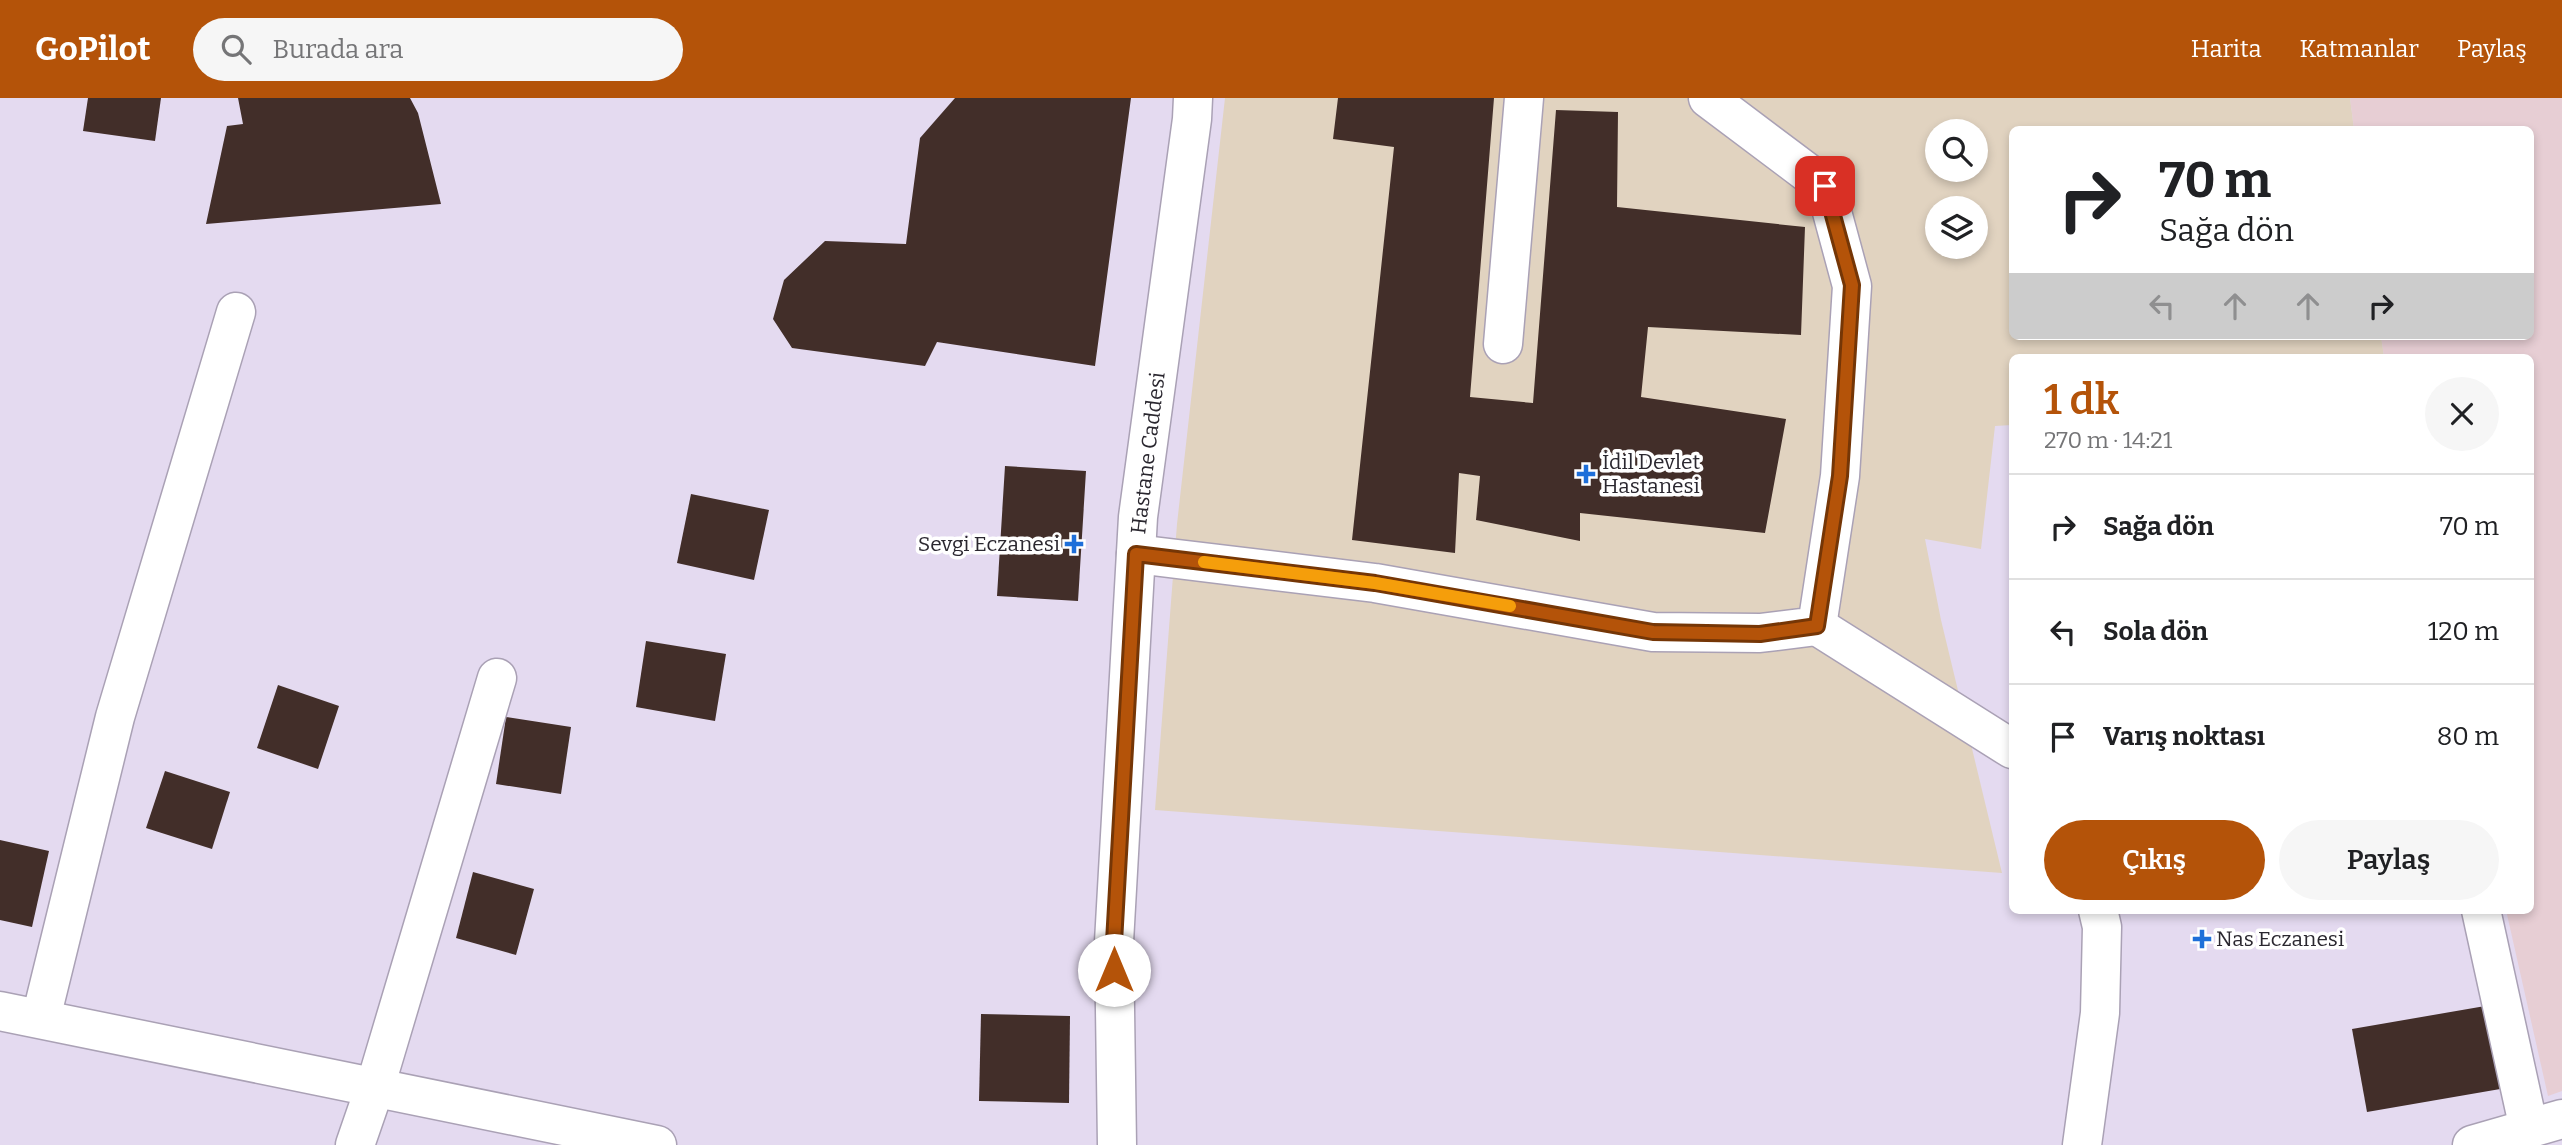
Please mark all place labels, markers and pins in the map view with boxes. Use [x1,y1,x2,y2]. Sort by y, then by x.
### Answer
pin [1795,156,1855,216]
place label: İdil Devlet Hastanesi [1602,449,1700,499]
marker: İdil Devlet Hastanesi [1576,464,1596,484]
place label: Sevgi Eczanesi [918,531,1060,557]
marker: Sevgi Eczanesi [1066,536,1082,552]
place label: Nas Eczanesi [2216,926,2344,952]
marker: Nas Eczanesi [2194,931,2210,947]

